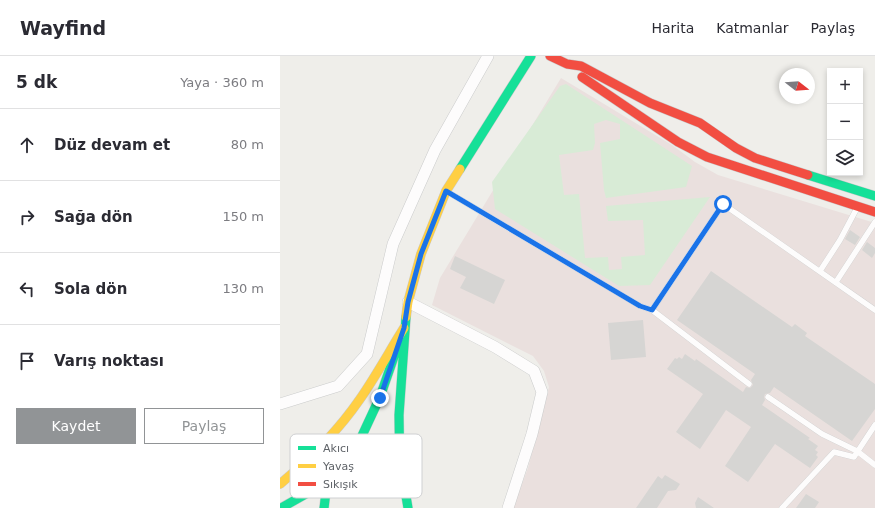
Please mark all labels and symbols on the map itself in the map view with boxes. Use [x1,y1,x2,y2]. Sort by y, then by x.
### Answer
north arrow [779,68,815,104]
route start [714,195,732,213]
route end [371,389,389,407]
legend [290,434,422,498]
text: Akıcı [323,442,349,455]
text: Yavaş [322,460,354,473]
text: Sıkışık [323,478,358,491]

